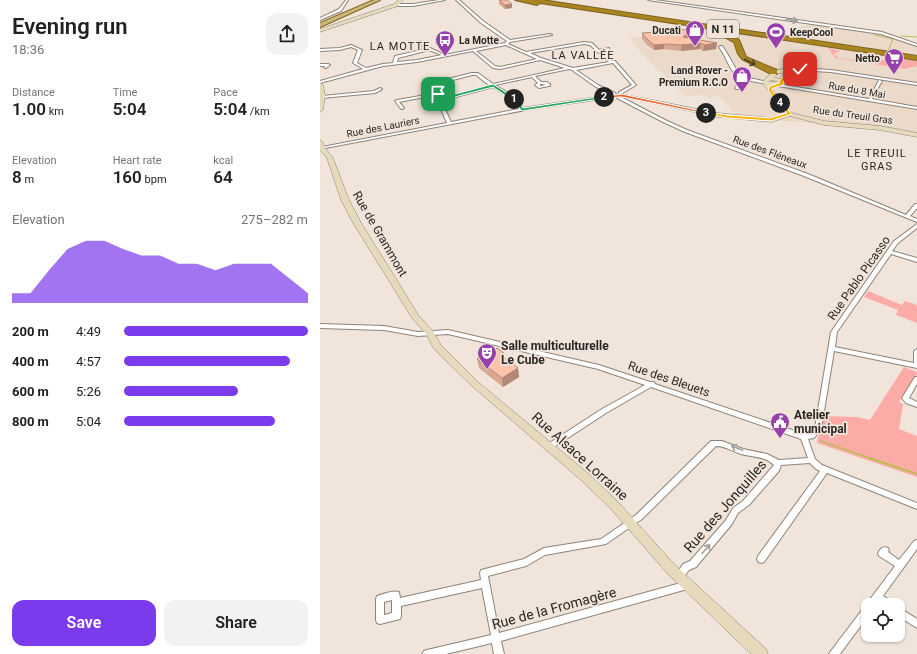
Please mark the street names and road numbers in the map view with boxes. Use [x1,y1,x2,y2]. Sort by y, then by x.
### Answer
road number: N 11 [707,20,739,38]
street label: Rue du 8 Mai [828,80,886,100]
street label: Rue du Treuil Gras [812,104,894,126]
street label: Rue des Lauriers [346,115,420,139]
street label: Rue des Fléneaux [731,133,809,171]
street label: Rue de Grammont [350,189,410,279]
street label: Rue Pablo Picasso [825,233,893,323]
street label: Rue des Bleuets [626,358,712,400]
street label: Rue Alsace Lorraine [529,409,631,503]
street label: Rue des Jonquilles [681,457,769,555]
street label: Rue de la Fromagère [490,584,618,632]

